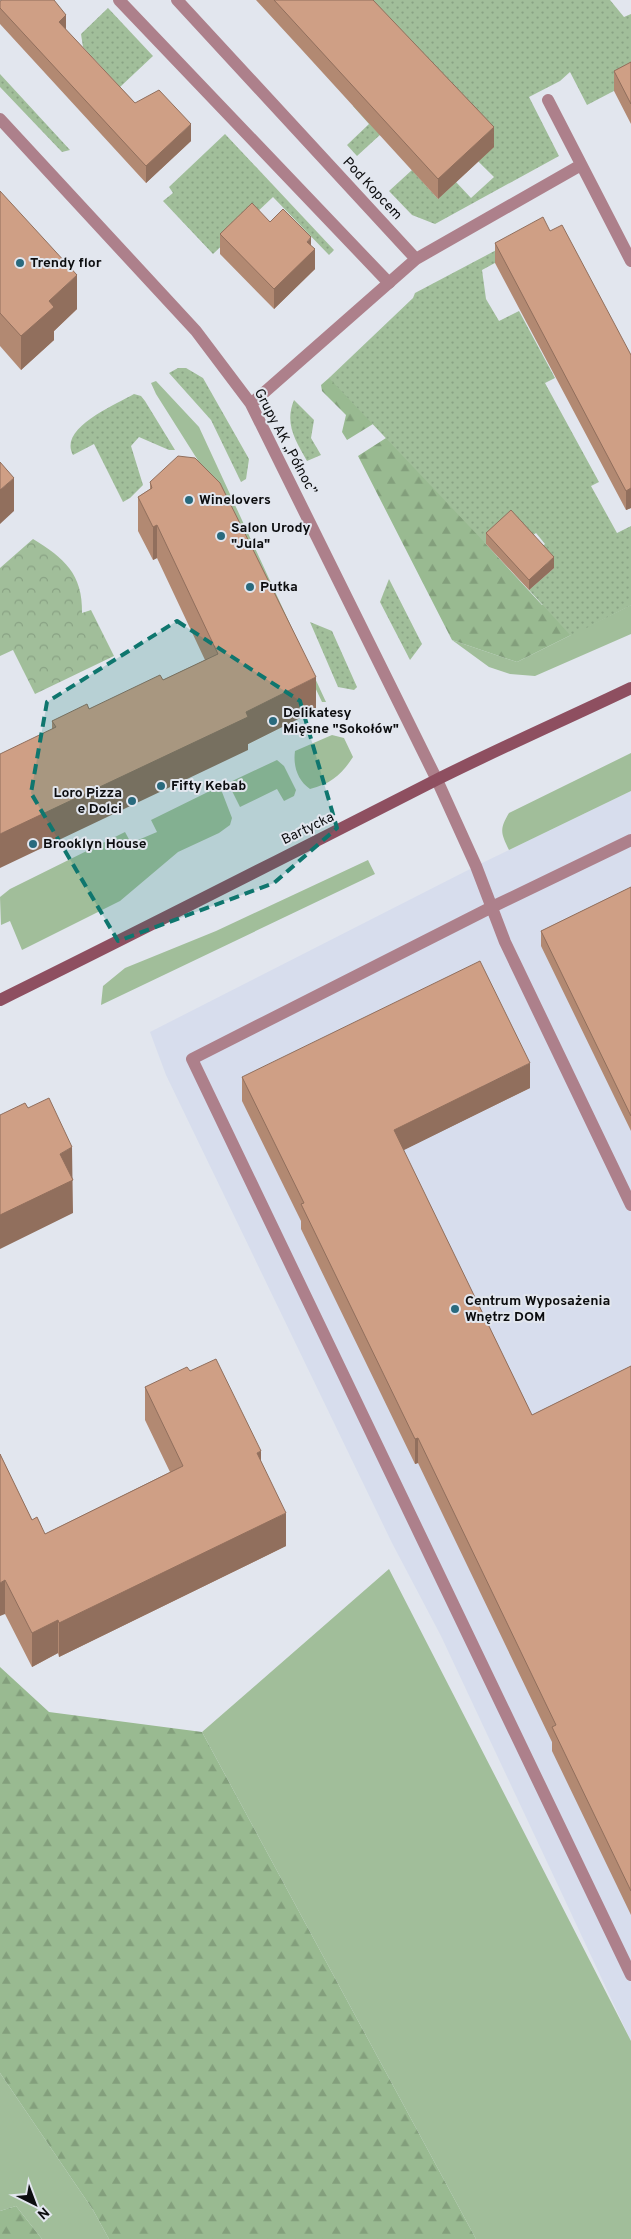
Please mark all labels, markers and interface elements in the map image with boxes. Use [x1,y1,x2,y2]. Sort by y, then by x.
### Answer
street label: Pod Kopcem [339,154,405,224]
place label: Trendy flor [30,255,102,272]
marker: Trendy flor [14,257,26,269]
street label: Grupy AK „Północ” [250,386,320,498]
place label: Winelovers [199,492,271,509]
marker: Winelovers [183,494,195,506]
place label: Salon Urody "Jula" [231,520,311,553]
marker: Salon Urody "Jula" [215,530,227,542]
place label: Putka [260,579,298,596]
marker: Putka [244,581,256,593]
place label: Delikatesy Mięsne "Sokołów" [283,705,399,738]
marker: Delikatesy Mięsne "Sokołów" [267,715,279,727]
place label: Fifty Kebab [171,778,246,795]
marker: Fifty Kebab [155,780,167,792]
place label: Loro Pizza e Dolci [53,785,122,818]
marker: Loro Pizza e Dolci [126,795,138,807]
street label: Bartycka [279,809,337,849]
place label: Brooklyn House [43,836,147,853]
marker: Brooklyn House [27,838,39,850]
place label: Centrum Wyposażenia Wnętrz DOM [465,1293,610,1326]
marker: Centrum Wyposażenia Wnętrz DOM [449,1303,461,1315]
north arrow [10,2179,60,2229]
text: N [33,2203,52,2222]

